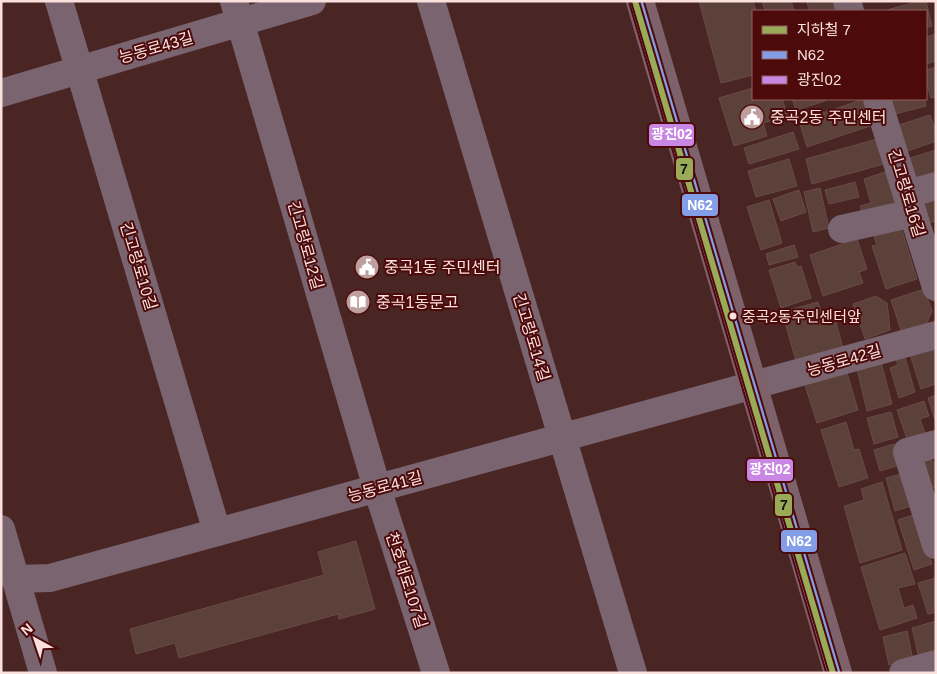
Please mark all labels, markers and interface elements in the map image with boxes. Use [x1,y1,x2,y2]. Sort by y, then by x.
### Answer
legend [752,10,927,100]
text: 지하철 7 [797,21,851,38]
street label: 능동로43길 [117,29,195,66]
text: N62 [797,46,825,63]
text: 광진02 [797,71,841,88]
public building icon: 중곡2동 주민센터 [739,104,765,130]
place label: 중곡2동 주민센터 [770,109,886,126]
line badge: 광진02 [648,123,695,147]
text: 광진02 [651,126,693,142]
street label: 긴고랑로16길 [885,147,928,239]
line badge: 7 [675,157,694,181]
text: 7 [680,161,688,177]
line badge: N62 [681,193,719,217]
text: N62 [687,197,713,213]
street label: 긴고랑로12길 [285,199,326,291]
street label: 긴고랑로10길 [117,220,160,312]
public building icon: 중곡1동 주민센터 [354,254,380,280]
place label: 중곡1동 주민센터 [384,259,500,276]
library icon: 중곡1동문고 [345,289,371,315]
street label: 긴고랑로14길 [510,291,553,383]
place label: 중곡1동문고 [376,294,459,311]
place label: 중곡2동주민센터앞 [742,308,861,325]
marker: 중곡2동주민센터앞 [728,311,738,321]
street label: 능동로42길 [805,342,883,379]
line badge: 광진02 [746,458,794,482]
text: 광진02 [749,461,791,477]
street label: 능동로41길 [346,468,424,505]
line badge: 7 [774,493,793,517]
text: 7 [780,497,788,513]
line badge: N62 [780,529,818,553]
street label: 천호대로107길 [383,530,430,630]
text: N62 [786,533,812,549]
north arrow [10,614,60,664]
text: N [18,620,36,638]

